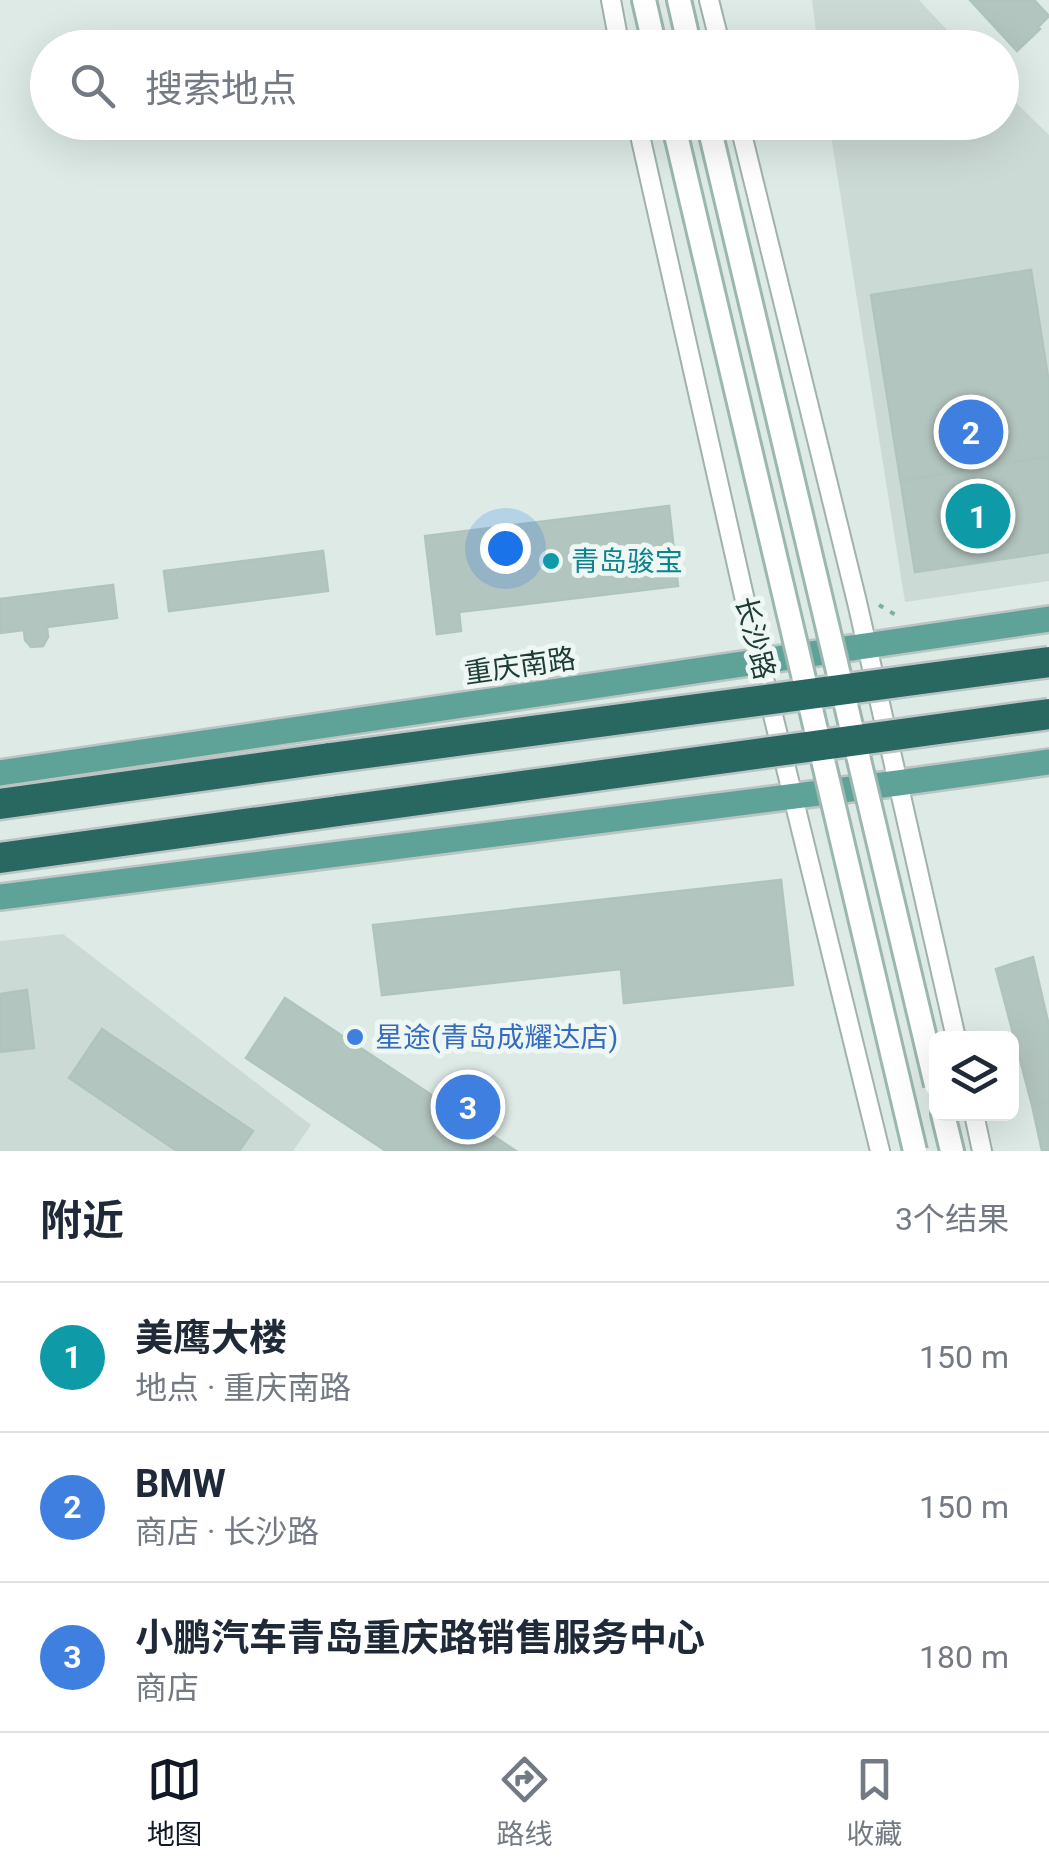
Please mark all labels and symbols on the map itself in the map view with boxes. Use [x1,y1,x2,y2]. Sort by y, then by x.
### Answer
pin: 2 [938,394,1004,470]
pin: 1 [946,478,1010,554]
your location [480,523,531,574]
place label: 青岛骏宝 [571,545,683,578]
marker: 青岛骏宝 [540,550,562,572]
street label: 长沙路 [729,593,781,683]
street label: 重庆南路 [462,642,578,690]
place label: 星途(青岛成耀达店) [375,1021,618,1054]
marker: 星途(青岛成耀达店) [344,1026,366,1048]
pin: 3 [436,1070,500,1144]

